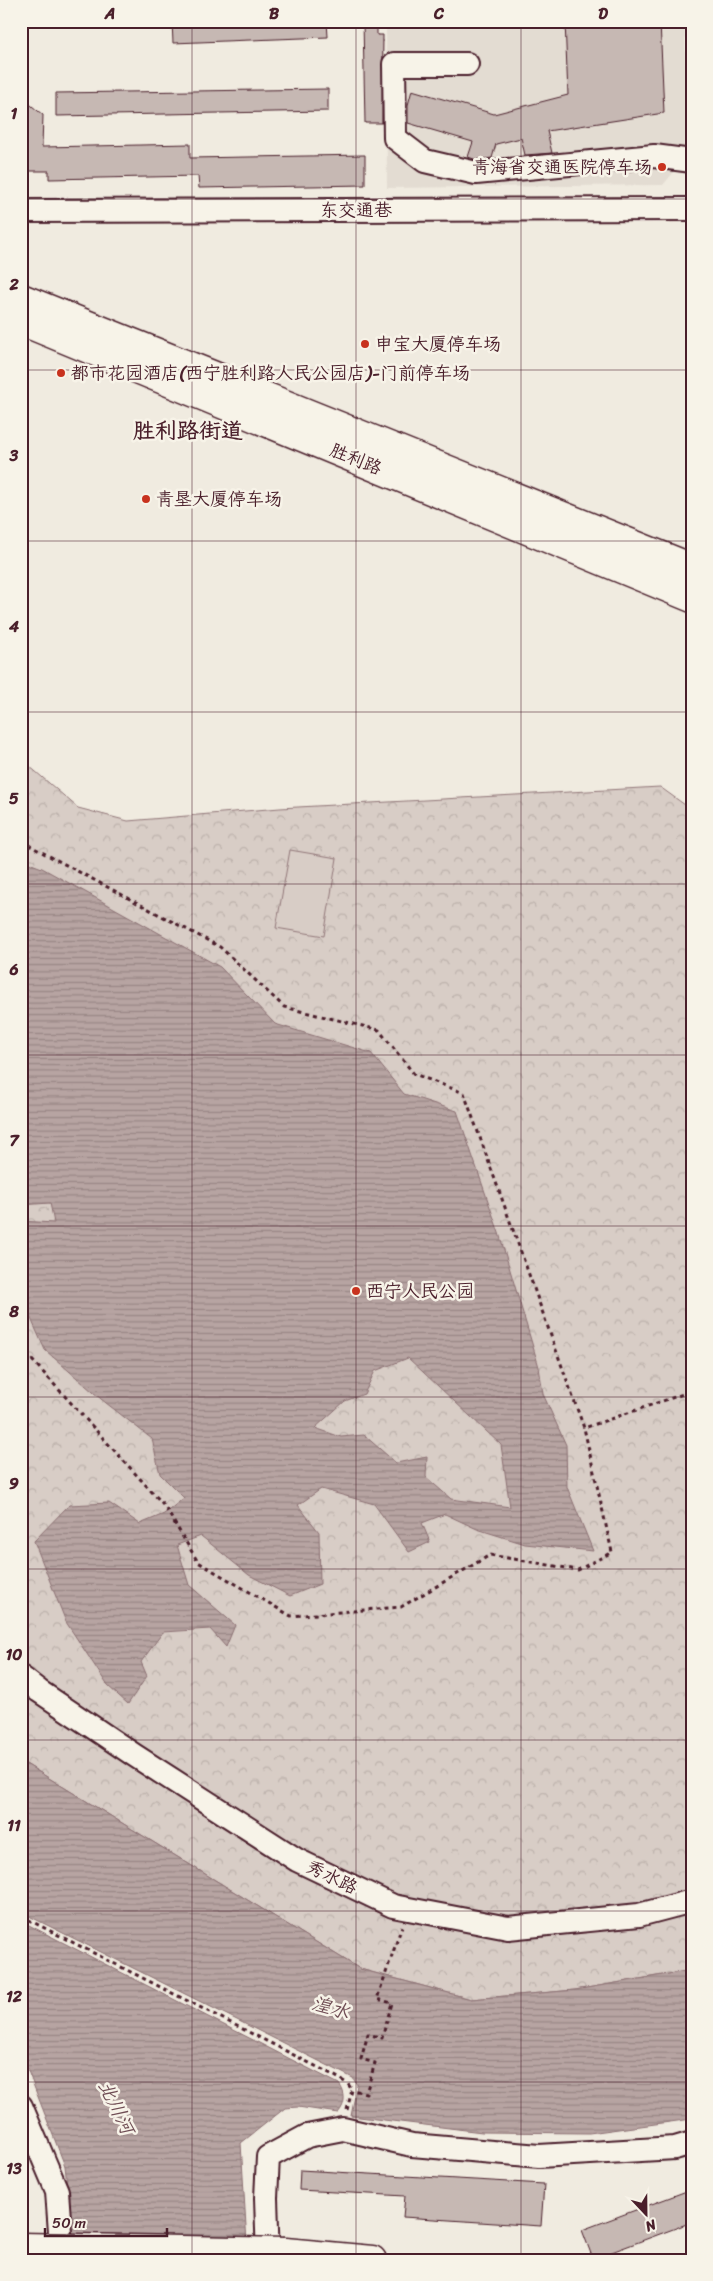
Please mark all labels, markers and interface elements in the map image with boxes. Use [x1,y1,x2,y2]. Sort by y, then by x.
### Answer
text: A [104,0,115,28]
text: B [269,0,280,28]
text: C [433,0,445,28]
text: D [598,0,608,28]
text: 1 [11,99,18,128]
place label: 青海省交通医院停车场 [472,151,652,183]
marker: 青海省交通医院停车场 [656,161,668,173]
street label: 东交通巷 [320,194,392,226]
text: 2 [8,270,19,299]
place label: 申宝大厦停车场 [375,328,501,360]
marker: 申宝大厦停车场 [359,338,371,350]
place label: 都市花园酒店(西宁胜利路人民公园店)-门前停车场 [70,357,470,389]
marker: 都市花园酒店(西宁胜利路人民公园店)-门前停车场 [55,367,67,379]
district label: 胜利路街道 [133,411,243,450]
street label: 胜利路 [325,434,387,484]
text: 3 [9,441,19,470]
place label: 青垦大厦停车场 [156,483,282,515]
marker: 青垦大厦停车场 [140,493,152,505]
text: 4 [8,612,19,641]
text: 5 [9,784,19,813]
text: 6 [8,955,19,984]
text: 7 [9,1126,20,1155]
place label: 西宁人民公园 [366,1275,474,1307]
marker: 西宁人民公园 [350,1285,362,1297]
text: 8 [8,1297,19,1326]
text: 9 [9,1469,19,1498]
text: 10 [6,1640,22,1669]
text: 11 [7,1811,21,1840]
street label: 秀水路 [301,1851,363,1903]
text: 12 [6,1982,23,2011]
water label: 湟水 [308,1986,355,2029]
water label: 北川河 [89,2074,145,2143]
text: 13 [6,2154,22,2183]
north arrow [620,2188,670,2238]
scale bar [45,2206,168,2238]
text: 50 m [52,2210,87,2236]
text: N [641,2212,661,2239]

